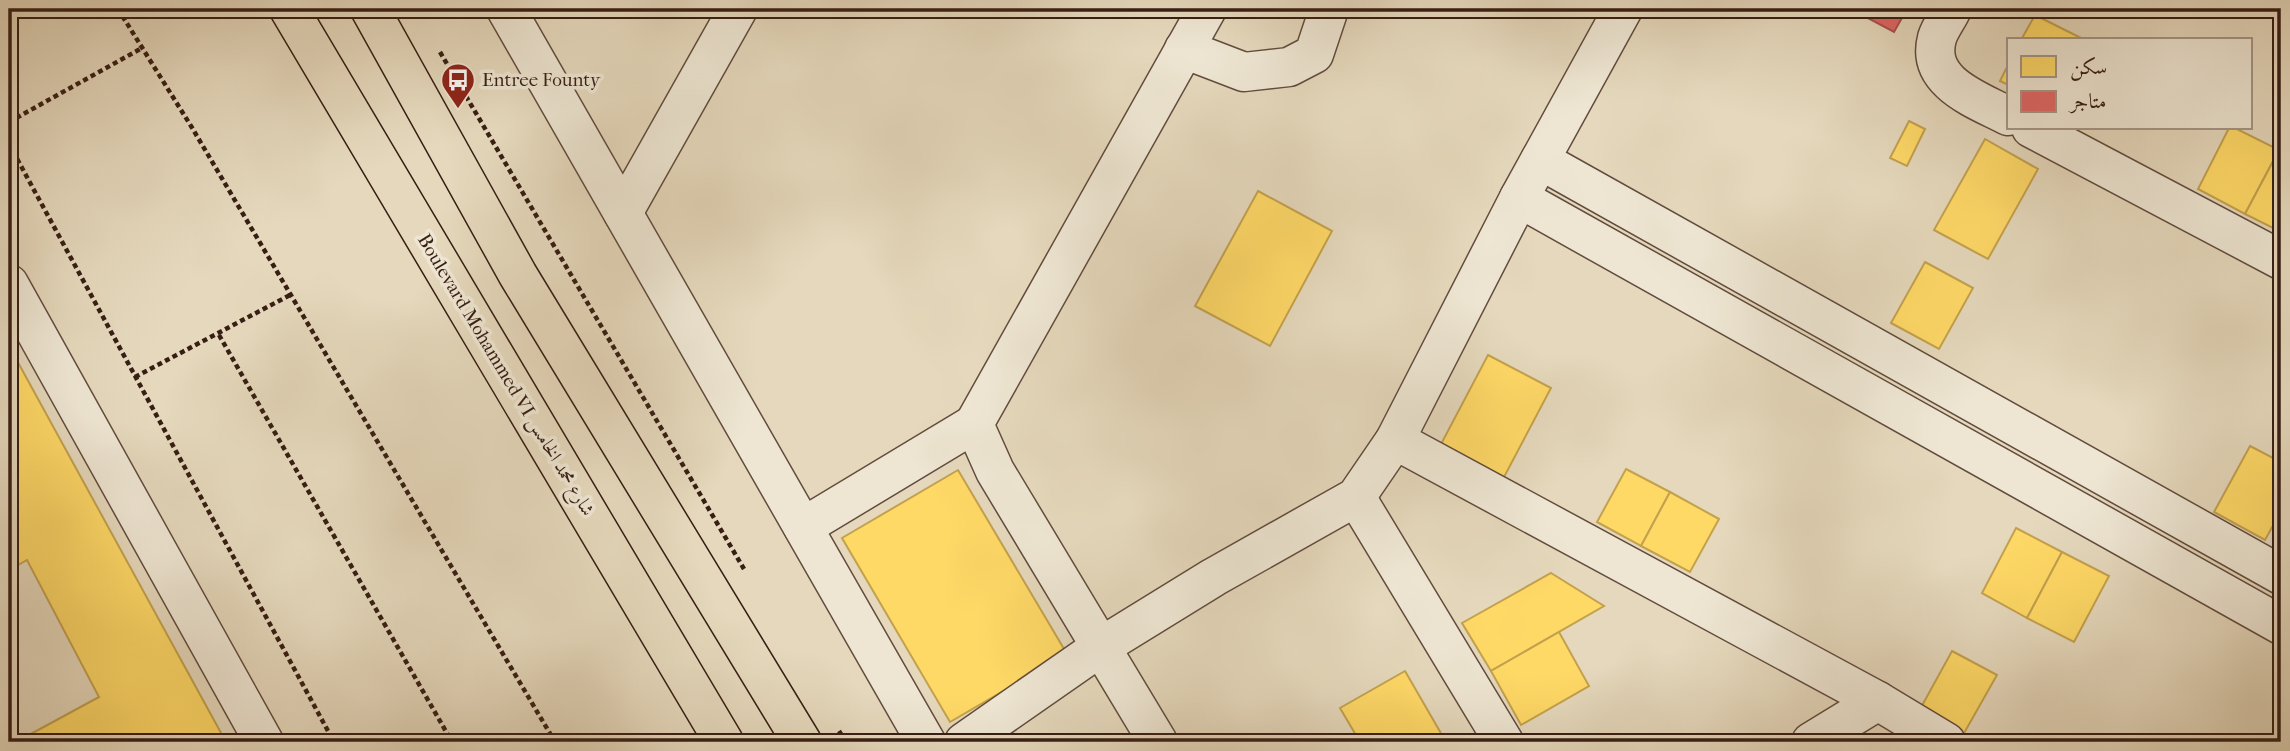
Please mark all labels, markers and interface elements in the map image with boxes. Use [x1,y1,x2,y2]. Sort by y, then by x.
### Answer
legend [2007,38,2252,130]
text: سكن [2070,55,2107,81]
bus stop icon: Entree Founty [439,61,477,110]
place label: Entree Founty [482,69,601,91]
text: متاجر [2068,89,2107,114]
street label: Boulevard Mohammed VI شارع محمد الخامس [409,230,599,522]

